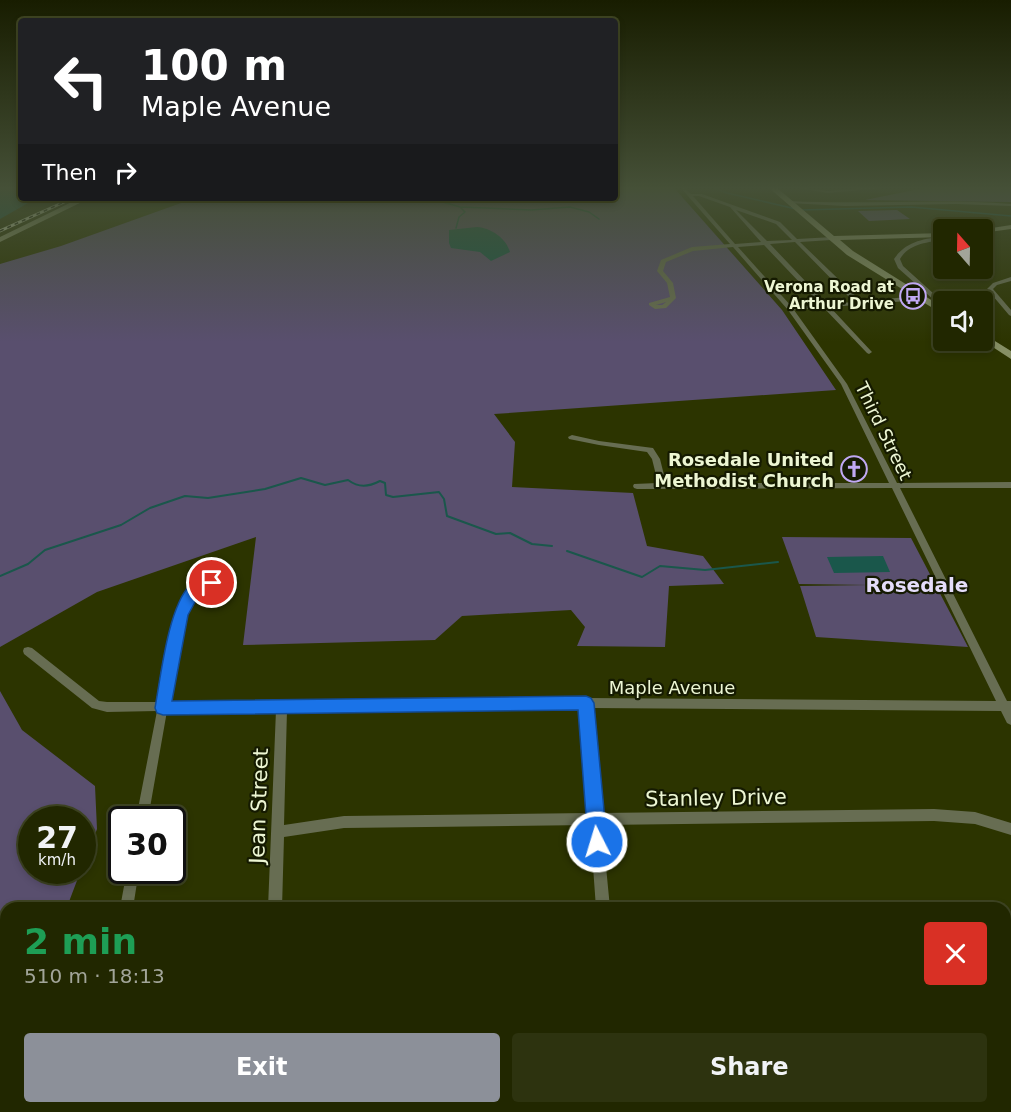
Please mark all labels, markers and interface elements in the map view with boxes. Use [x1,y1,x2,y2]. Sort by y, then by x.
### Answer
text: 100 m [141,41,287,90]
icon: left [42,42,120,120]
text: Maple Avenue [141,91,331,122]
icon: right [109,156,142,189]
text: Then [42,160,97,185]
north arrow [933,219,993,279]
map controls [933,219,993,351]
place label: Verona Road at Arthur Drive [764,278,894,313]
bus stop icon: Verona Road at Arthur Drive [898,281,928,311]
button: sound [933,291,993,351]
street label: Third Street [851,378,917,483]
place label: Rosedale United Methodist Church [654,449,834,491]
church icon: Rosedale United Methodist Church [839,454,869,484]
pin [186,557,237,608]
icon: arrive [195,566,228,599]
district label: Rosedale [866,573,968,597]
street label: Maple Avenue [609,677,735,698]
street label: Jean Street [245,748,273,866]
street label: Stanley Drive [645,785,787,811]
speed limit sign: 30 [108,806,186,884]
position arrow [565,810,629,874]
text: 27 [36,820,78,855]
text: km/h [38,851,76,869]
text: 2 min [24,921,137,962]
button: close [924,922,987,985]
text: 510 m · 18:13 [24,964,165,988]
button: Exit [24,1033,500,1102]
button: Share [512,1033,987,1102]

